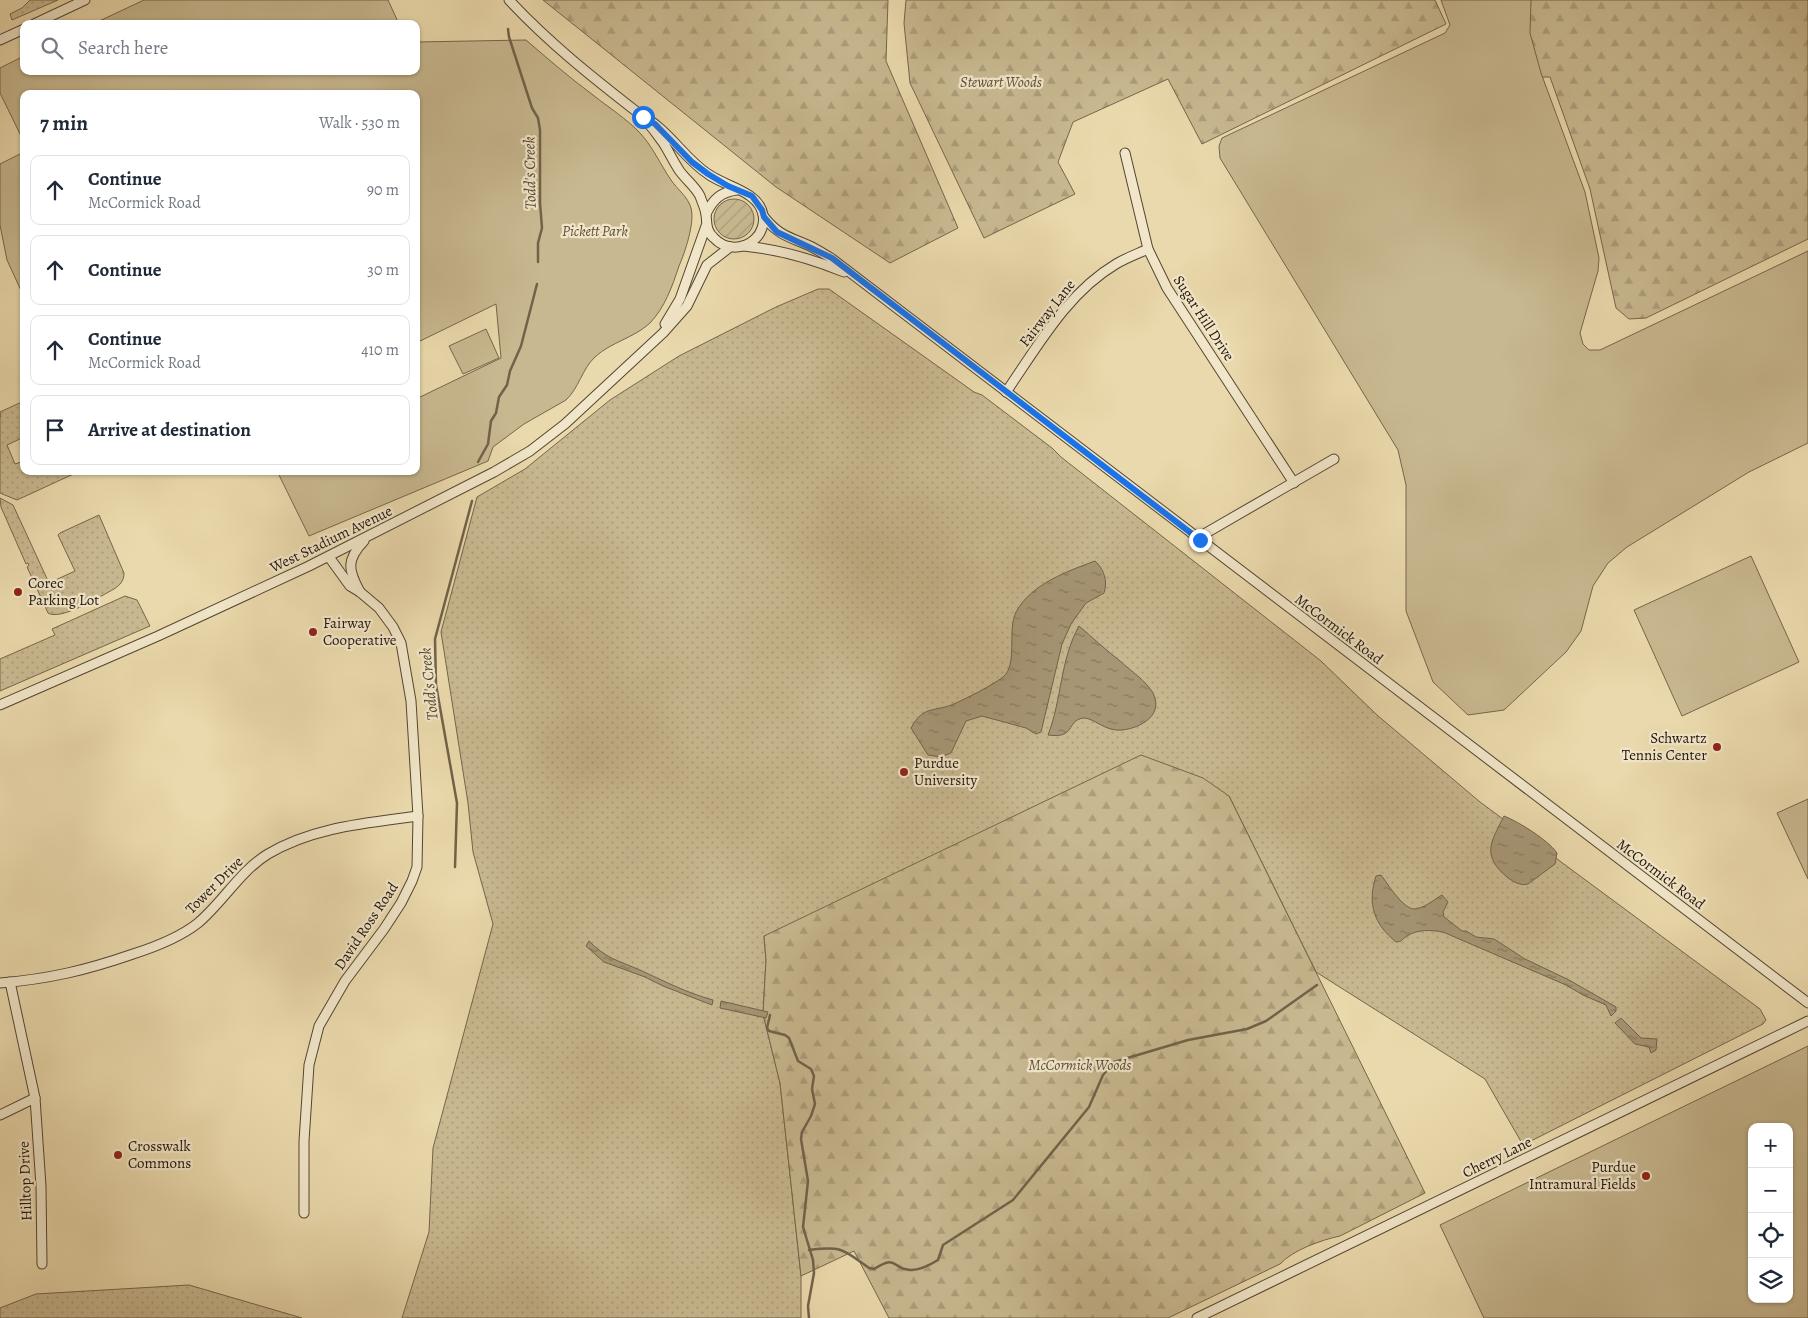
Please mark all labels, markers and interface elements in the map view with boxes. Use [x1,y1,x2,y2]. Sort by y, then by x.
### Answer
search box [20,20,420,75]
icon: search [38,34,66,62]
text: Search here [78,35,168,61]
park label: Stewart Woods [960,72,1042,92]
route start [632,106,655,129]
text: 7 min [40,109,88,137]
text: Walk · 530 m [319,112,400,134]
water label: Todd's Creek [518,136,542,210]
text: Continue [88,166,162,192]
icon: ahead [41,176,69,204]
text: 90 m [367,179,399,201]
text: McCormick Road [88,192,201,214]
park label: Pickett Park [562,221,628,241]
icon: ahead [41,256,69,284]
text: Continue [88,257,162,283]
text: 30 m [367,259,399,281]
street label: Sugar Hill Drive [1169,271,1239,365]
street label: Fairway Lane [1014,275,1080,351]
text: Continue [88,326,162,352]
icon: ahead [41,336,69,364]
text: 410 m [361,339,399,361]
text: McCormick Road [88,352,201,374]
icon: arrive [41,416,69,444]
text: Arrive at destination [88,417,251,443]
street label: West Stadium Avenue [266,501,396,578]
route end [1189,529,1212,552]
place label: Corec Parking Lot [28,573,99,610]
marker: Corec Parking Lot [12,586,24,598]
street label: McCormick Road [1291,589,1388,669]
place label: Fairway Cooperative [323,613,397,650]
marker: Fairway Cooperative [307,626,319,638]
water label: Todd's Creek [414,646,444,721]
place label: Schwartz Tennis Center [1622,728,1707,765]
marker: Schwartz Tennis Center [1711,741,1723,753]
place label: Purdue University [914,753,977,790]
marker: Purdue University [898,766,910,778]
street label: McCormick Road [1613,834,1710,914]
street label: Tower Drive [181,852,247,918]
street label: David Ross Road [329,878,403,974]
park label: McCormick Woods [1029,1055,1131,1075]
map controls [1748,1123,1793,1303]
button: + [1748,1123,1793,1168]
street label: Cherry Lane [1459,1131,1535,1182]
place label: Crosswalk Commons [128,1136,191,1173]
street label: Hilltop Drive [14,1141,36,1221]
marker: Crosswalk Commons [112,1149,124,1161]
place label: Purdue Intramural Fields [1529,1157,1636,1194]
button: − [1748,1168,1793,1213]
marker: Purdue Intramural Fields [1640,1170,1652,1182]
button: locate [1748,1213,1793,1258]
button: layers [1748,1258,1793,1303]

